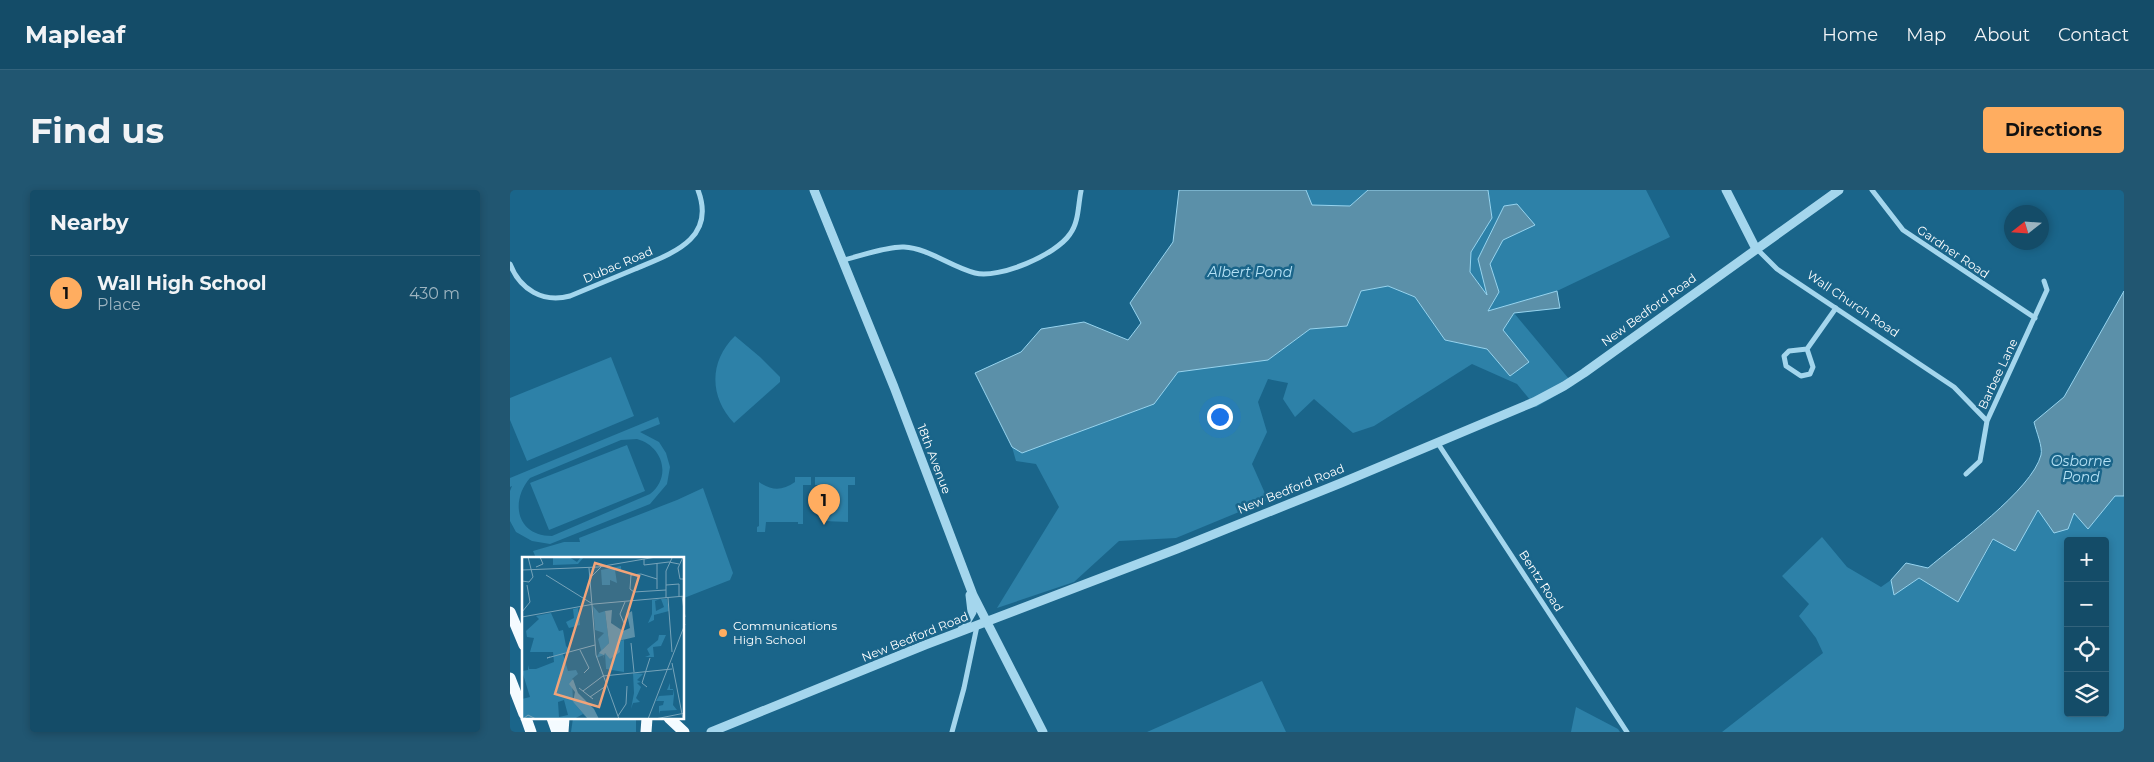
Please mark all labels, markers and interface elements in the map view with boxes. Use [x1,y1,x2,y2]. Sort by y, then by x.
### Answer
text: Mapleaf [25,20,125,49]
text: Home [1822,24,1878,46]
text: Map [1906,24,1946,46]
text: About [1974,24,2030,46]
text: Contact [2058,24,2129,46]
button: Directions [1983,107,2124,153]
text: Find us [30,109,164,152]
north arrow [2004,205,2049,250]
text: Nearby [50,210,129,235]
street label: Gardner Road [1914,222,1992,281]
street label: Dubac Road [581,243,655,286]
water label: Albert Pond [1207,263,1293,281]
street label: Wall Church Road [1804,267,1902,340]
street label: New Bedford Road [1598,270,1699,349]
text: Wall High School [97,272,267,295]
text: 1 [63,284,69,303]
text: 430 m [409,284,460,303]
text: Place [97,295,141,314]
street label: Barbee Lane [1975,336,2020,411]
your location [1207,404,1233,430]
street label: 18th Avenue [914,422,955,496]
water label: Osborne Pond [2051,452,2111,486]
street label: New Bedford Road [1235,460,1346,517]
pin: 1 [808,484,840,525]
map controls [2064,537,2109,717]
button: + [2064,537,2109,582]
street label: Bentz Road [1516,547,1567,614]
inset map [522,557,685,720]
button: − [2064,582,2109,627]
street label: New Bedford Road [859,608,970,665]
place label: Communications High School [733,618,837,647]
marker: Communications High School [717,627,729,639]
button: locate [2064,627,2109,672]
button: layers [2064,672,2109,717]

